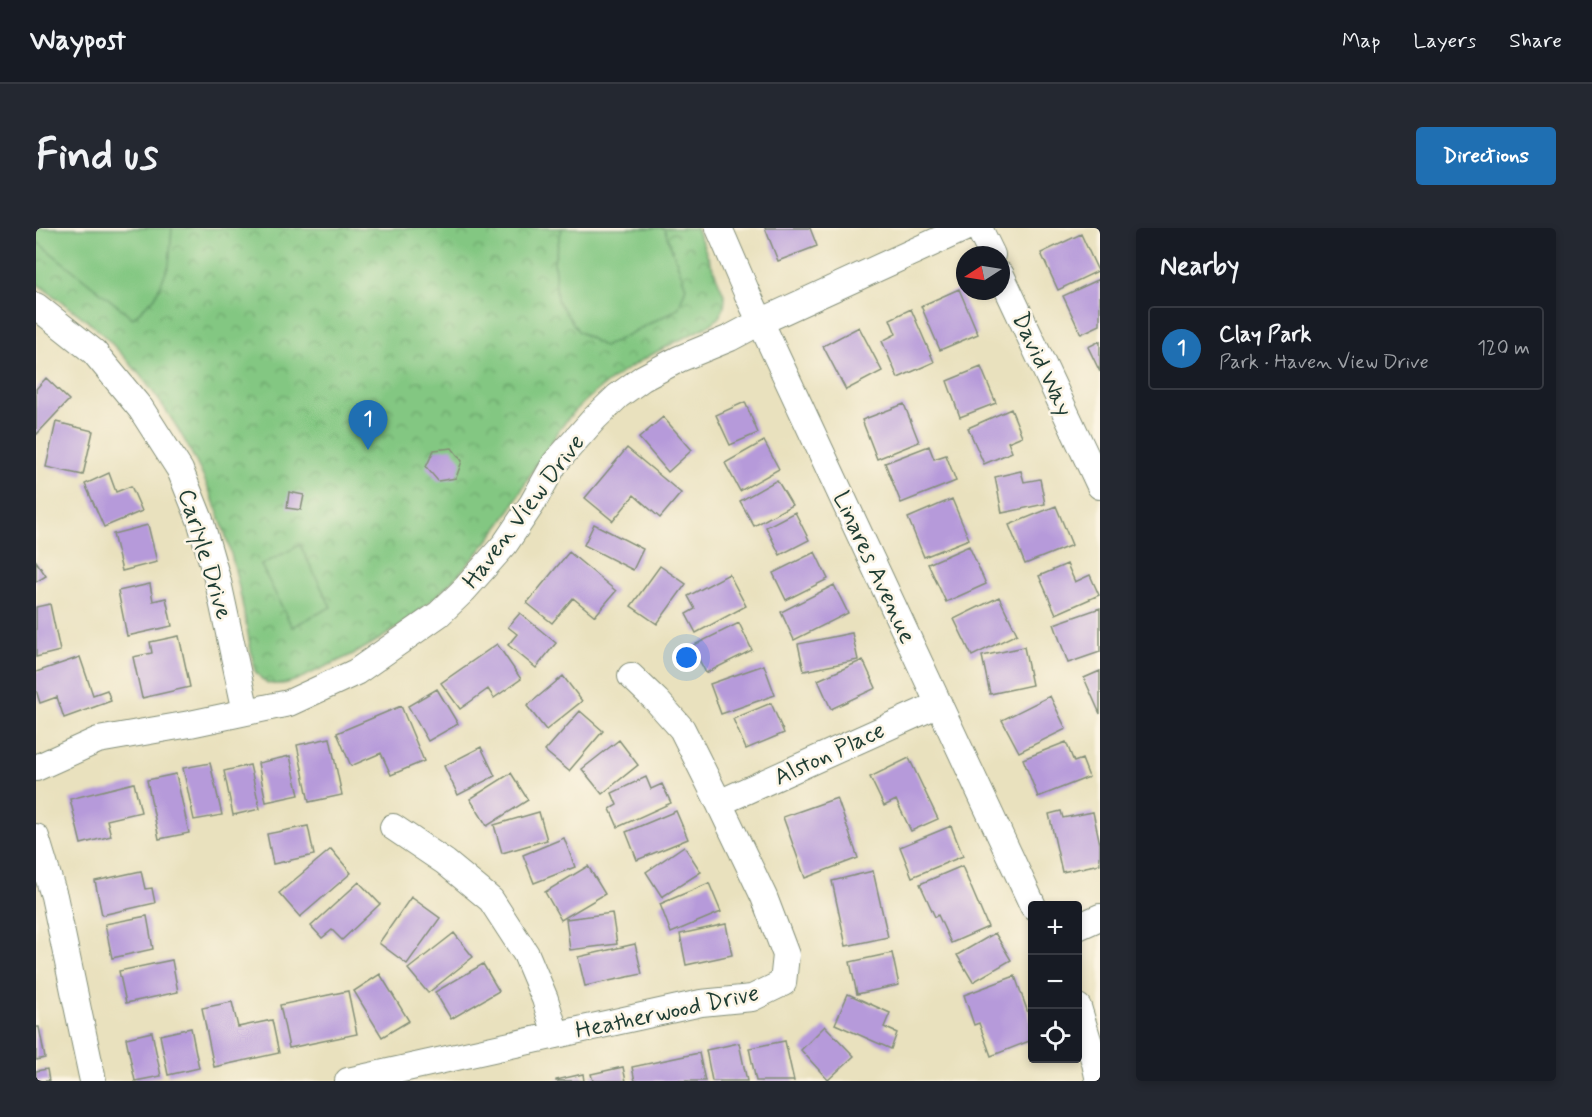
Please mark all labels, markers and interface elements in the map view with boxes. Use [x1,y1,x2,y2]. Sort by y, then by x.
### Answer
text: Waypost [30,23,126,60]
text: Map [1342,27,1380,55]
text: Layers [1413,27,1476,55]
text: Share [1509,27,1562,55]
button: Directions [1416,127,1556,185]
text: Find us [36,129,158,184]
north arrow [956,246,1010,300]
text: Nearby [1160,250,1239,284]
street label: David Way [1004,308,1079,422]
text: Clay Park [1219,321,1311,349]
text: 1 [1177,335,1186,362]
text: 120 m [1477,335,1530,362]
text: Park · Haven View Drive [1219,349,1429,376]
pin: 1 [348,400,388,450]
street label: Haven View Drive [456,428,592,595]
street label: Carlyle Drive [170,485,239,624]
street label: Linares Avenue [825,486,923,649]
your location [672,643,701,672]
street label: Alston Place [769,715,890,794]
map controls [1028,901,1082,1063]
button: + [1028,901,1082,955]
button: − [1028,955,1082,1009]
street label: Heatherwood Drive [573,978,762,1047]
button: locate [1028,1009,1082,1063]

